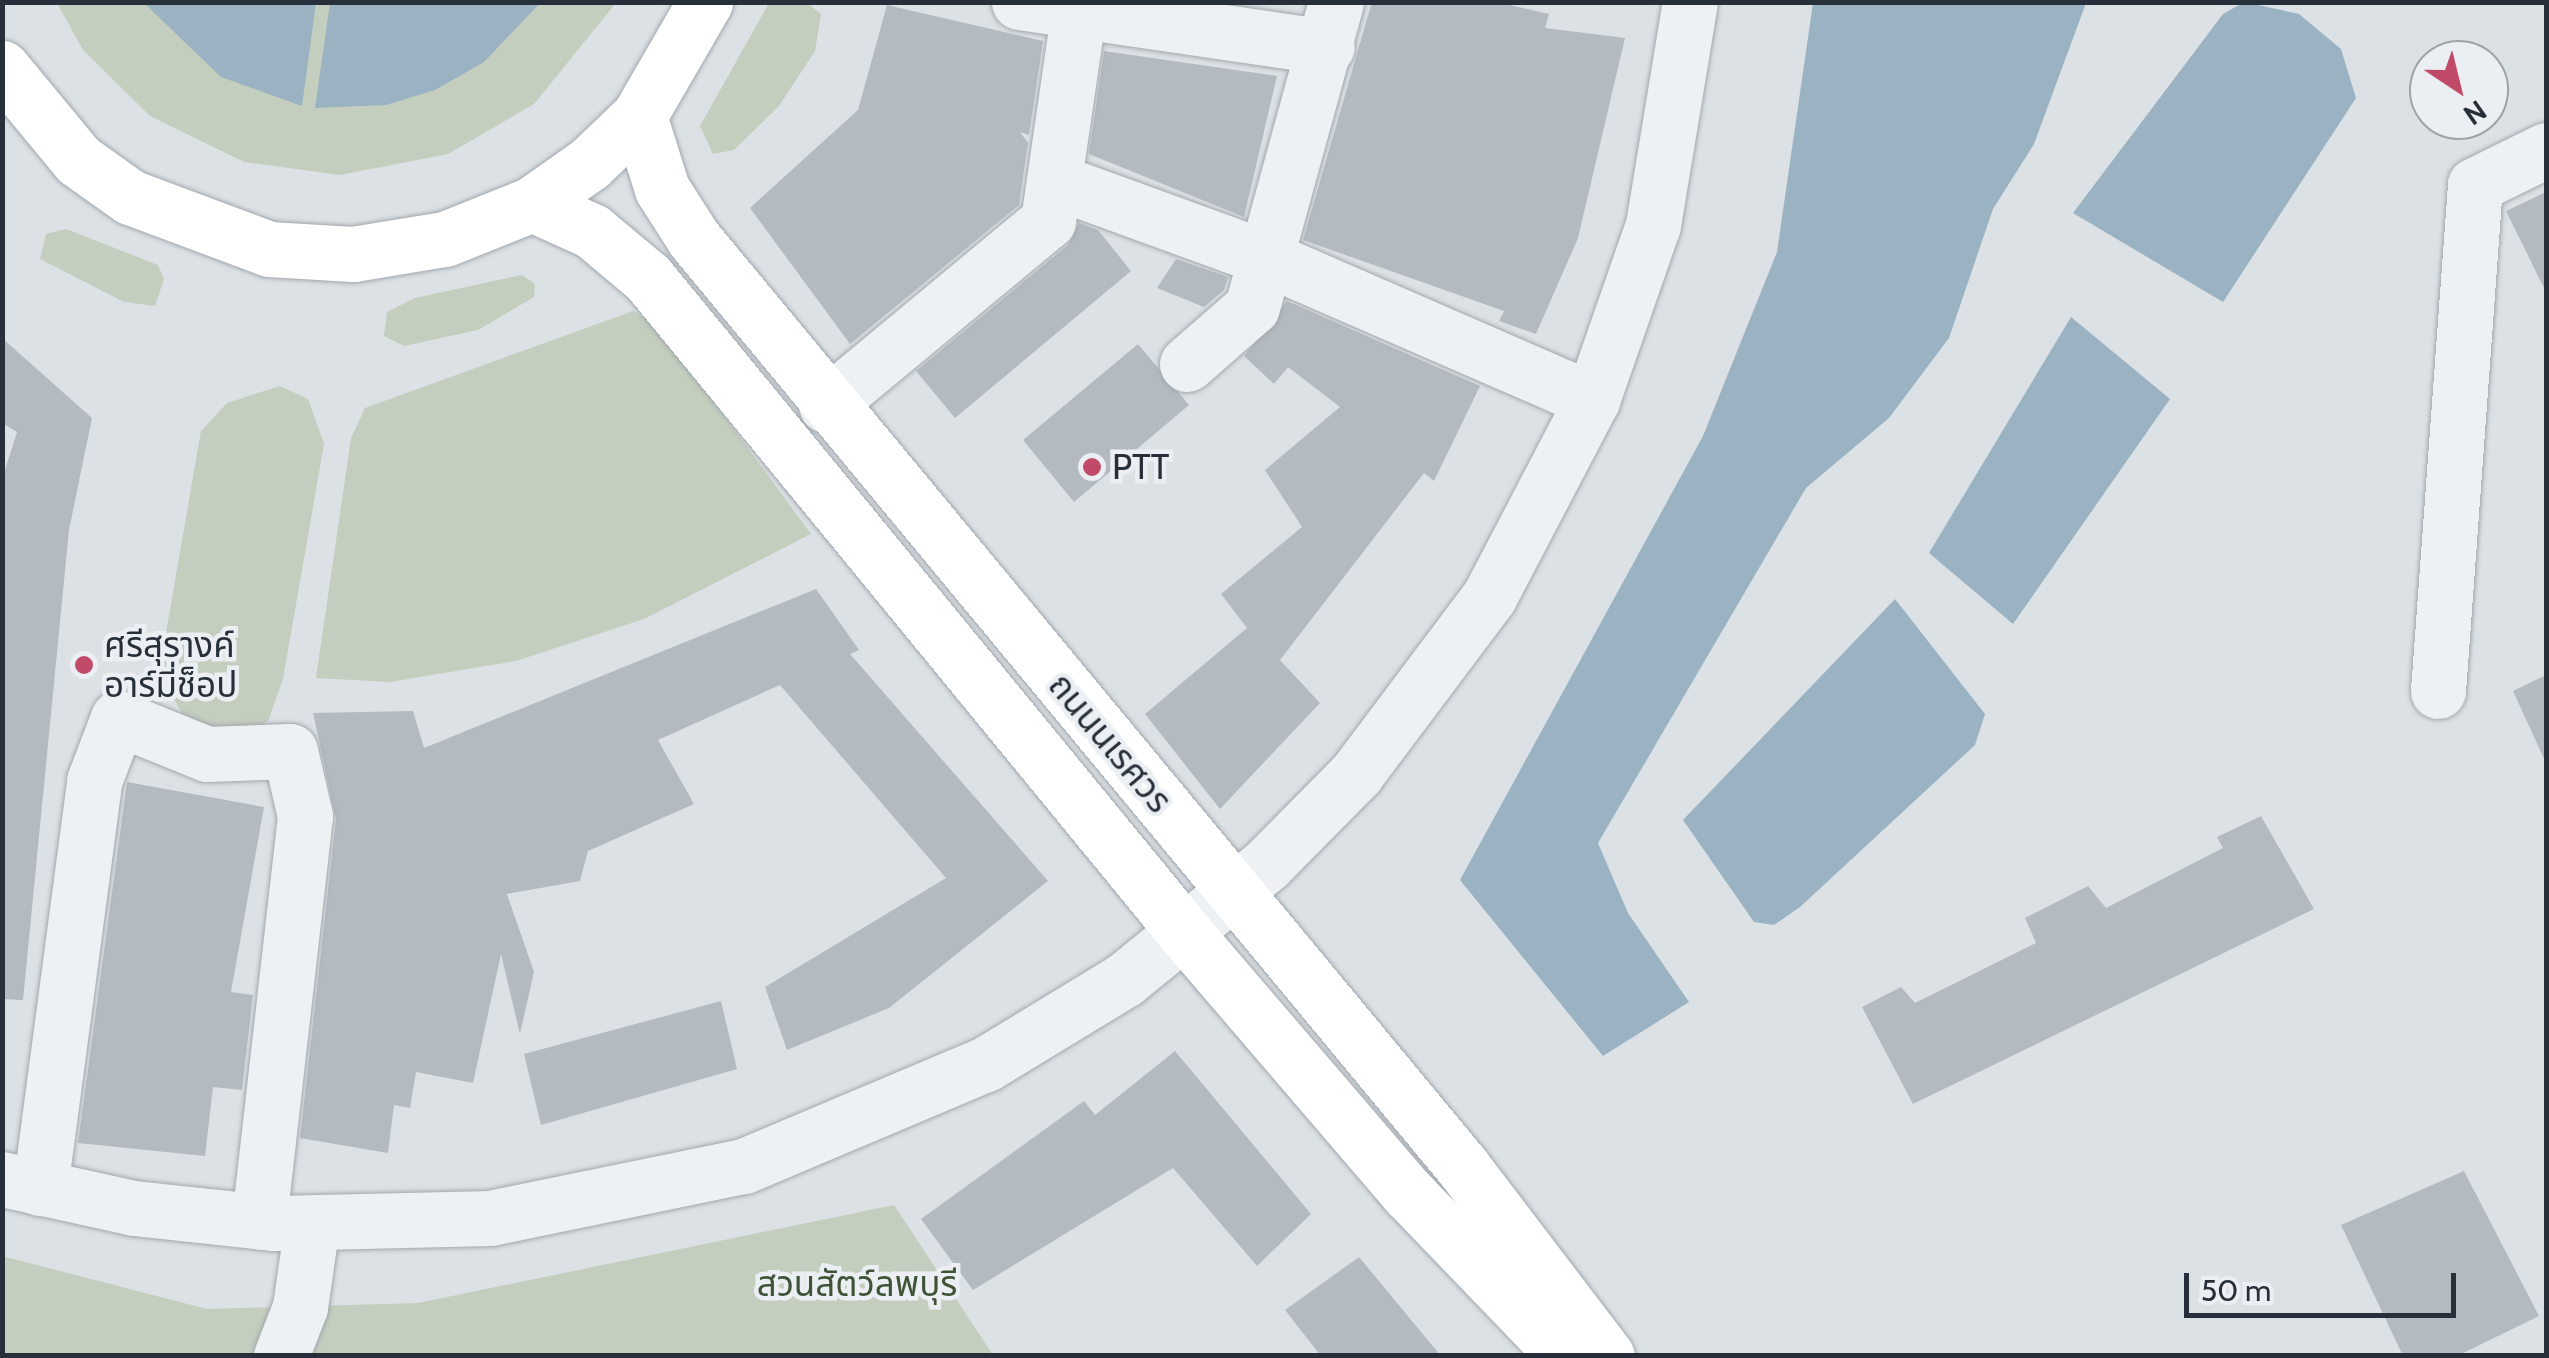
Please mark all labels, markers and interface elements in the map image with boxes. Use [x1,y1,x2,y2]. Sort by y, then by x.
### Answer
north arrow [2409,40,2509,140]
text: N [2457,93,2493,133]
place label: PTT [1112,446,1169,488]
marker: PTT [1081,456,1103,478]
place label: ศรีสุรางค์ อาร์มี่ช็อป [104,624,237,706]
marker: ศรีสุรางค์ อาร์มี่ช็อป [73,654,95,676]
street label: ถนนนเรศวร [1040,665,1180,821]
scale bar [2189,1253,2462,1315]
park label: สวนสัตว์ลพบุรี [757,1263,957,1305]
text: 50 m [2201,1272,2271,1309]

